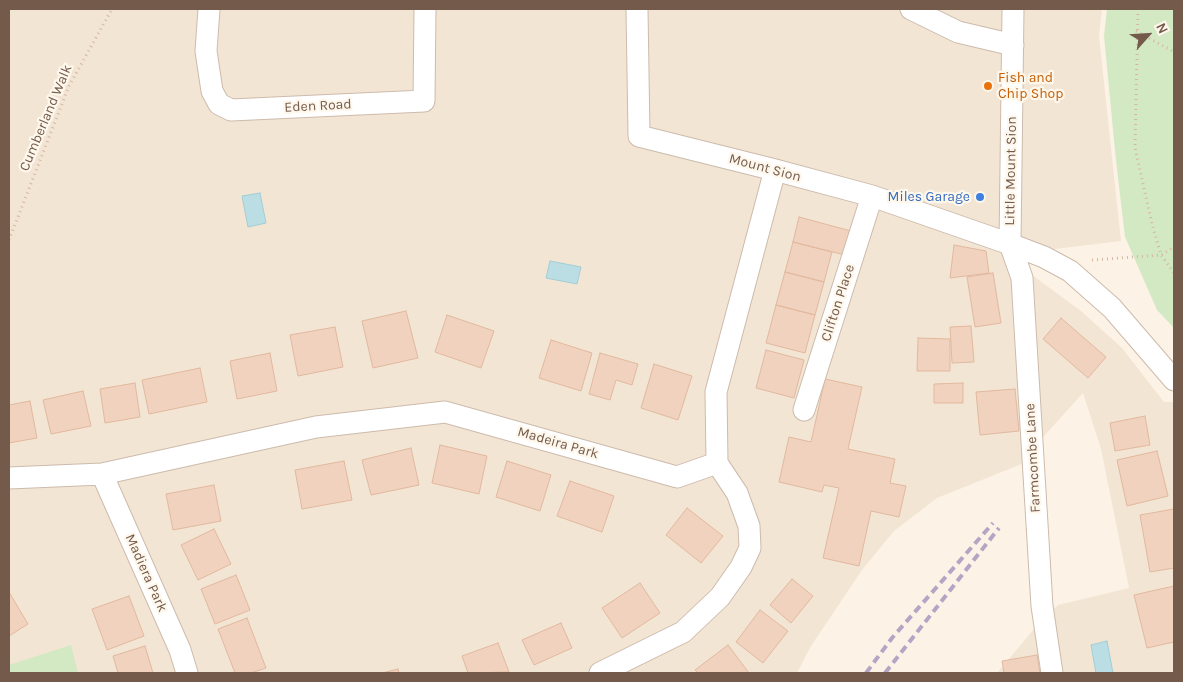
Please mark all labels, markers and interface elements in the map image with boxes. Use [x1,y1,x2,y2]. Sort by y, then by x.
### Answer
north arrow [1123,10,1173,60]
text: N [1152,20,1172,36]
street label: Cumberland Walk [16,62,76,174]
place label: Fish and Chip Shop [998,70,1063,102]
marker: Fish and Chip Shop [982,80,994,92]
street label: Eden Road [284,96,352,116]
street label: Little Mount Sion [1002,116,1020,226]
street label: Mount Sion [727,150,803,186]
place label: Miles Garage [888,189,970,205]
marker: Miles Garage [974,191,986,203]
street label: Clifton Place [818,262,858,344]
street label: Farmcombe Lane [1022,403,1044,513]
street label: Madeira Park [515,423,601,463]
street label: Madiera Park [121,531,171,615]

